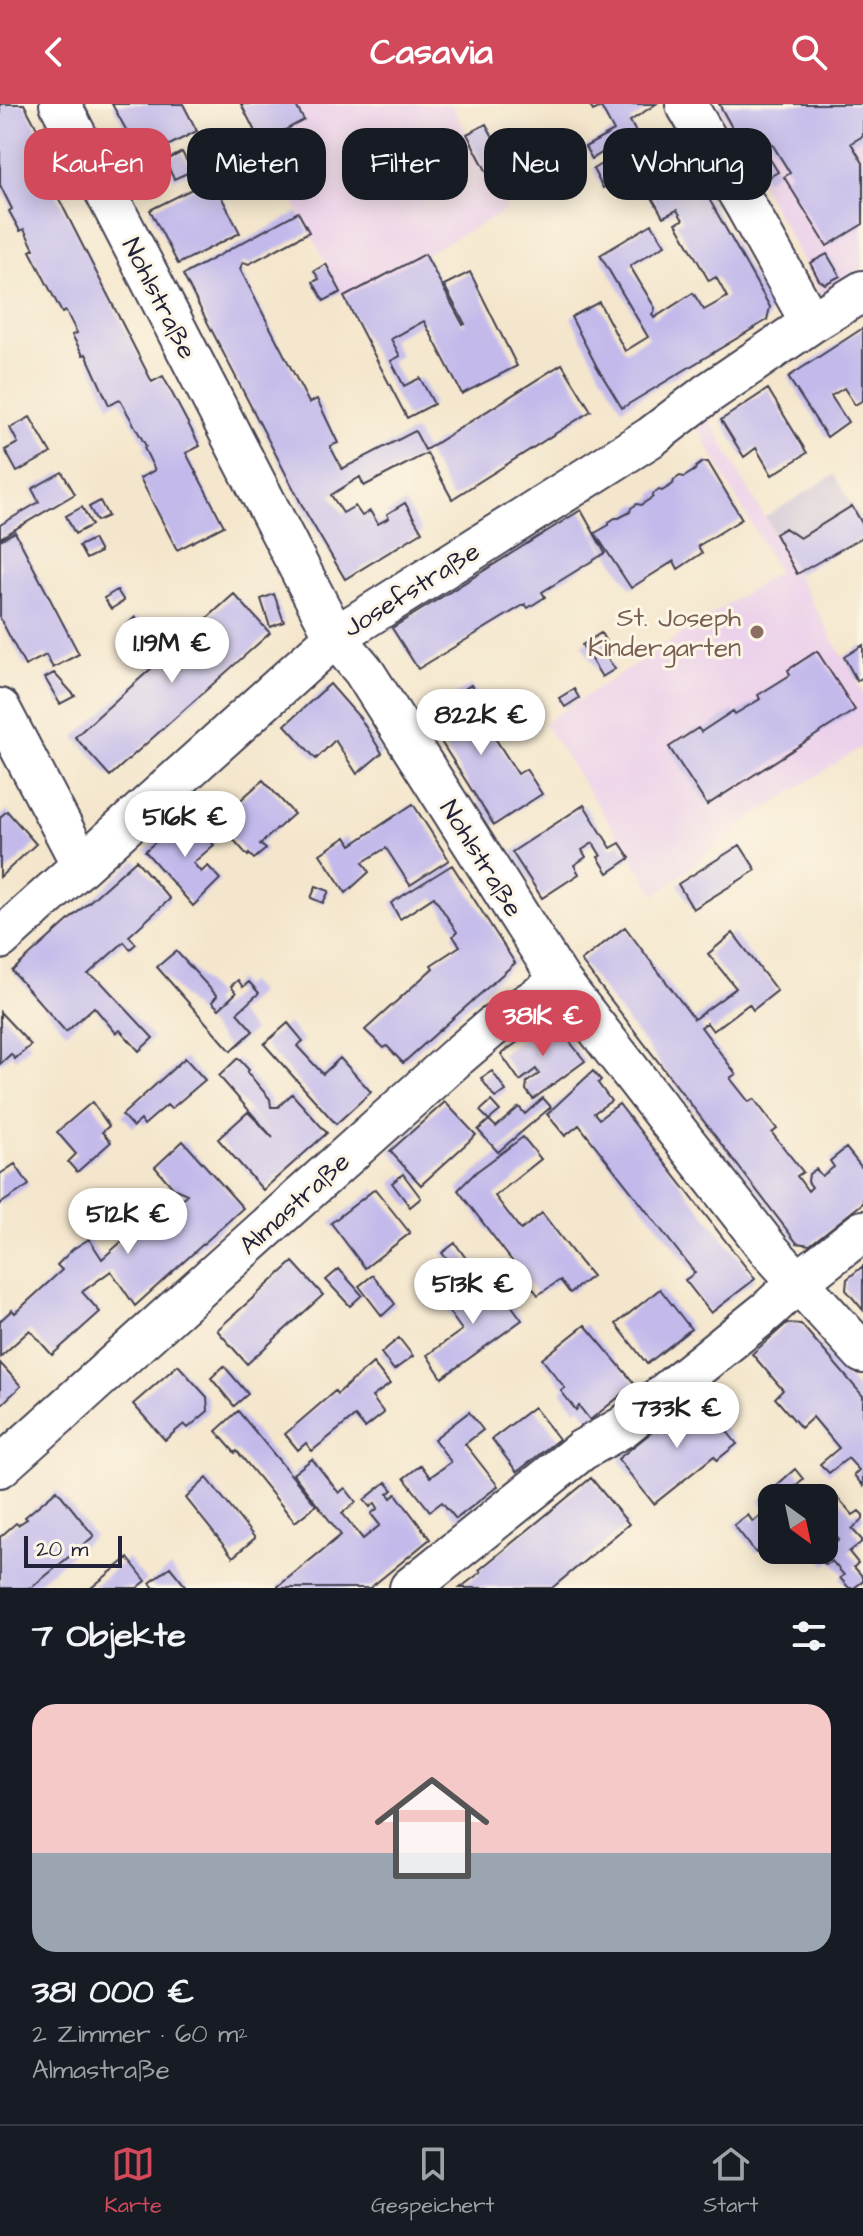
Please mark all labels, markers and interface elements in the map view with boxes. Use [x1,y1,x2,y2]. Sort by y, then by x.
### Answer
text: Casavia [370,27,493,78]
icon: back [32,30,76,74]
icon: search [787,30,831,74]
chip: Kaufen [24,128,171,200]
chip: Mieten [187,128,326,200]
chip: Filter [342,128,468,200]
chip: Neu [484,128,587,200]
chip: Wohnung [603,128,772,200]
street label: Nohlstraße [113,232,205,365]
street label: Josefstraße [336,534,487,646]
place label: St. Joseph Kindergarten [588,600,741,668]
pin: 1.19M € [98,617,246,685]
marker: St. Joseph Kindergarten [748,623,766,641]
text: 1.19M € [133,625,211,661]
pin: 822K € [416,689,546,757]
text: 822K € [434,697,528,733]
pin: 516K € [120,791,250,859]
street label: Nohlstraße [431,793,531,924]
text: 516K € [143,799,227,835]
pin: 381K € [478,990,608,1058]
text: 381K € [503,998,583,1034]
street label: Almastraße [231,1144,358,1263]
pin: 512K € [63,1188,193,1256]
text: 512K € [86,1196,170,1232]
pin: 513K € [408,1258,538,1326]
text: 513K € [432,1266,514,1302]
pin: 733K € [612,1382,742,1450]
text: 733K € [632,1390,722,1426]
north arrow [758,1484,838,1564]
map controls [758,1484,838,1564]
scale bar [24,1532,122,1568]
text: 20 m [36,1534,88,1565]
text: 7 Objekte [32,1612,186,1660]
icon: filters [787,1614,831,1658]
icon: home [360,1756,504,1900]
text: 381 000 € [32,1968,194,2016]
text: 2 Zimmer · 60 m² [32,2016,248,2052]
text: Almastraße [32,2052,170,2088]
tab: Karte [104,2142,162,2221]
tab: Gespeichert [371,2142,494,2221]
tab: Start [703,2142,759,2221]

